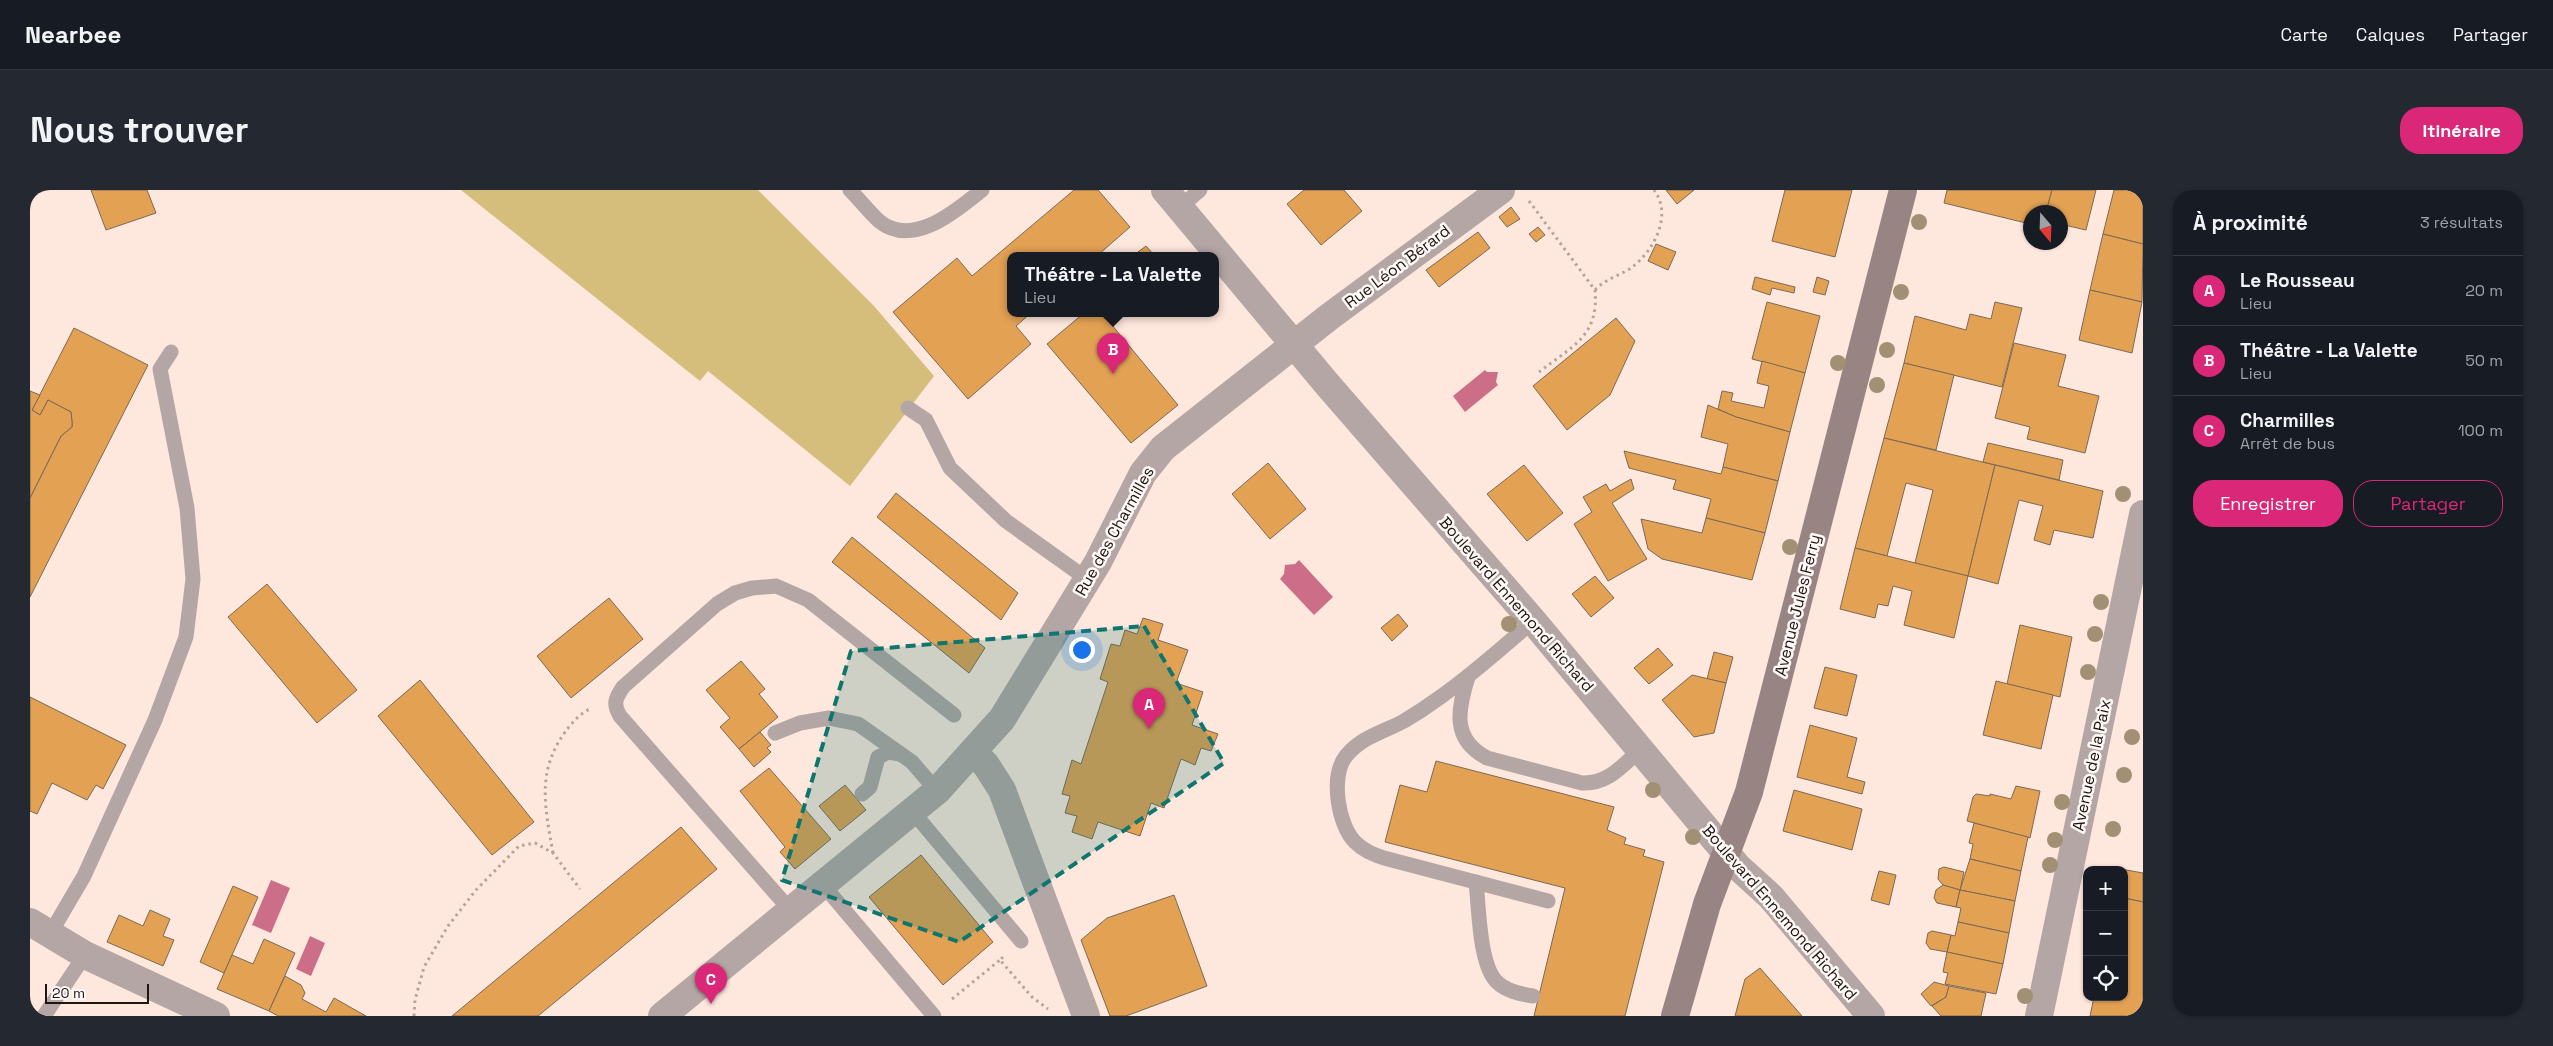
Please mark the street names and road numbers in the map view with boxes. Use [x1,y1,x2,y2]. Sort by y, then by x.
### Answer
street label: Rue Léon Bérard [1340,220,1454,313]
street label: Rue des Charmilles [1070,463,1159,600]
street label: Boulevard Ennemond Richard [1435,512,1599,696]
street label: Avenue Jules Ferry [1770,532,1825,678]
street label: Avenue de la Paix [2067,697,2116,833]
street label: Boulevard Ennemond Richard [1698,820,1862,1004]

